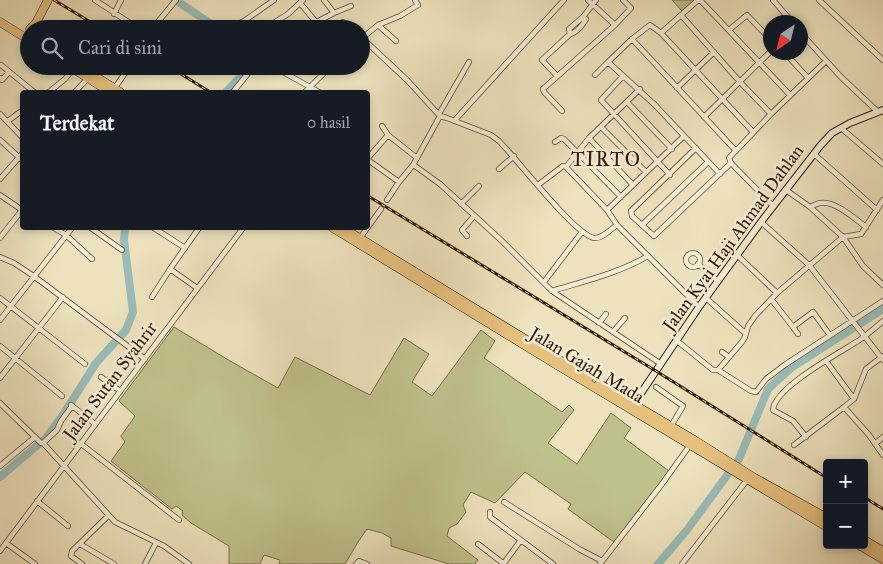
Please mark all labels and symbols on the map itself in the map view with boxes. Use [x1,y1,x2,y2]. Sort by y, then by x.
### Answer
north arrow [763,15,808,60]
street label: Jalan Kyai Haji Ahmad Dahlan [657,140,809,338]
district label: TIRTO [571,147,641,171]
street label: Jalan Sutan Syahrir [57,317,163,447]
street label: Jalan Gajah Mada [523,321,649,409]

